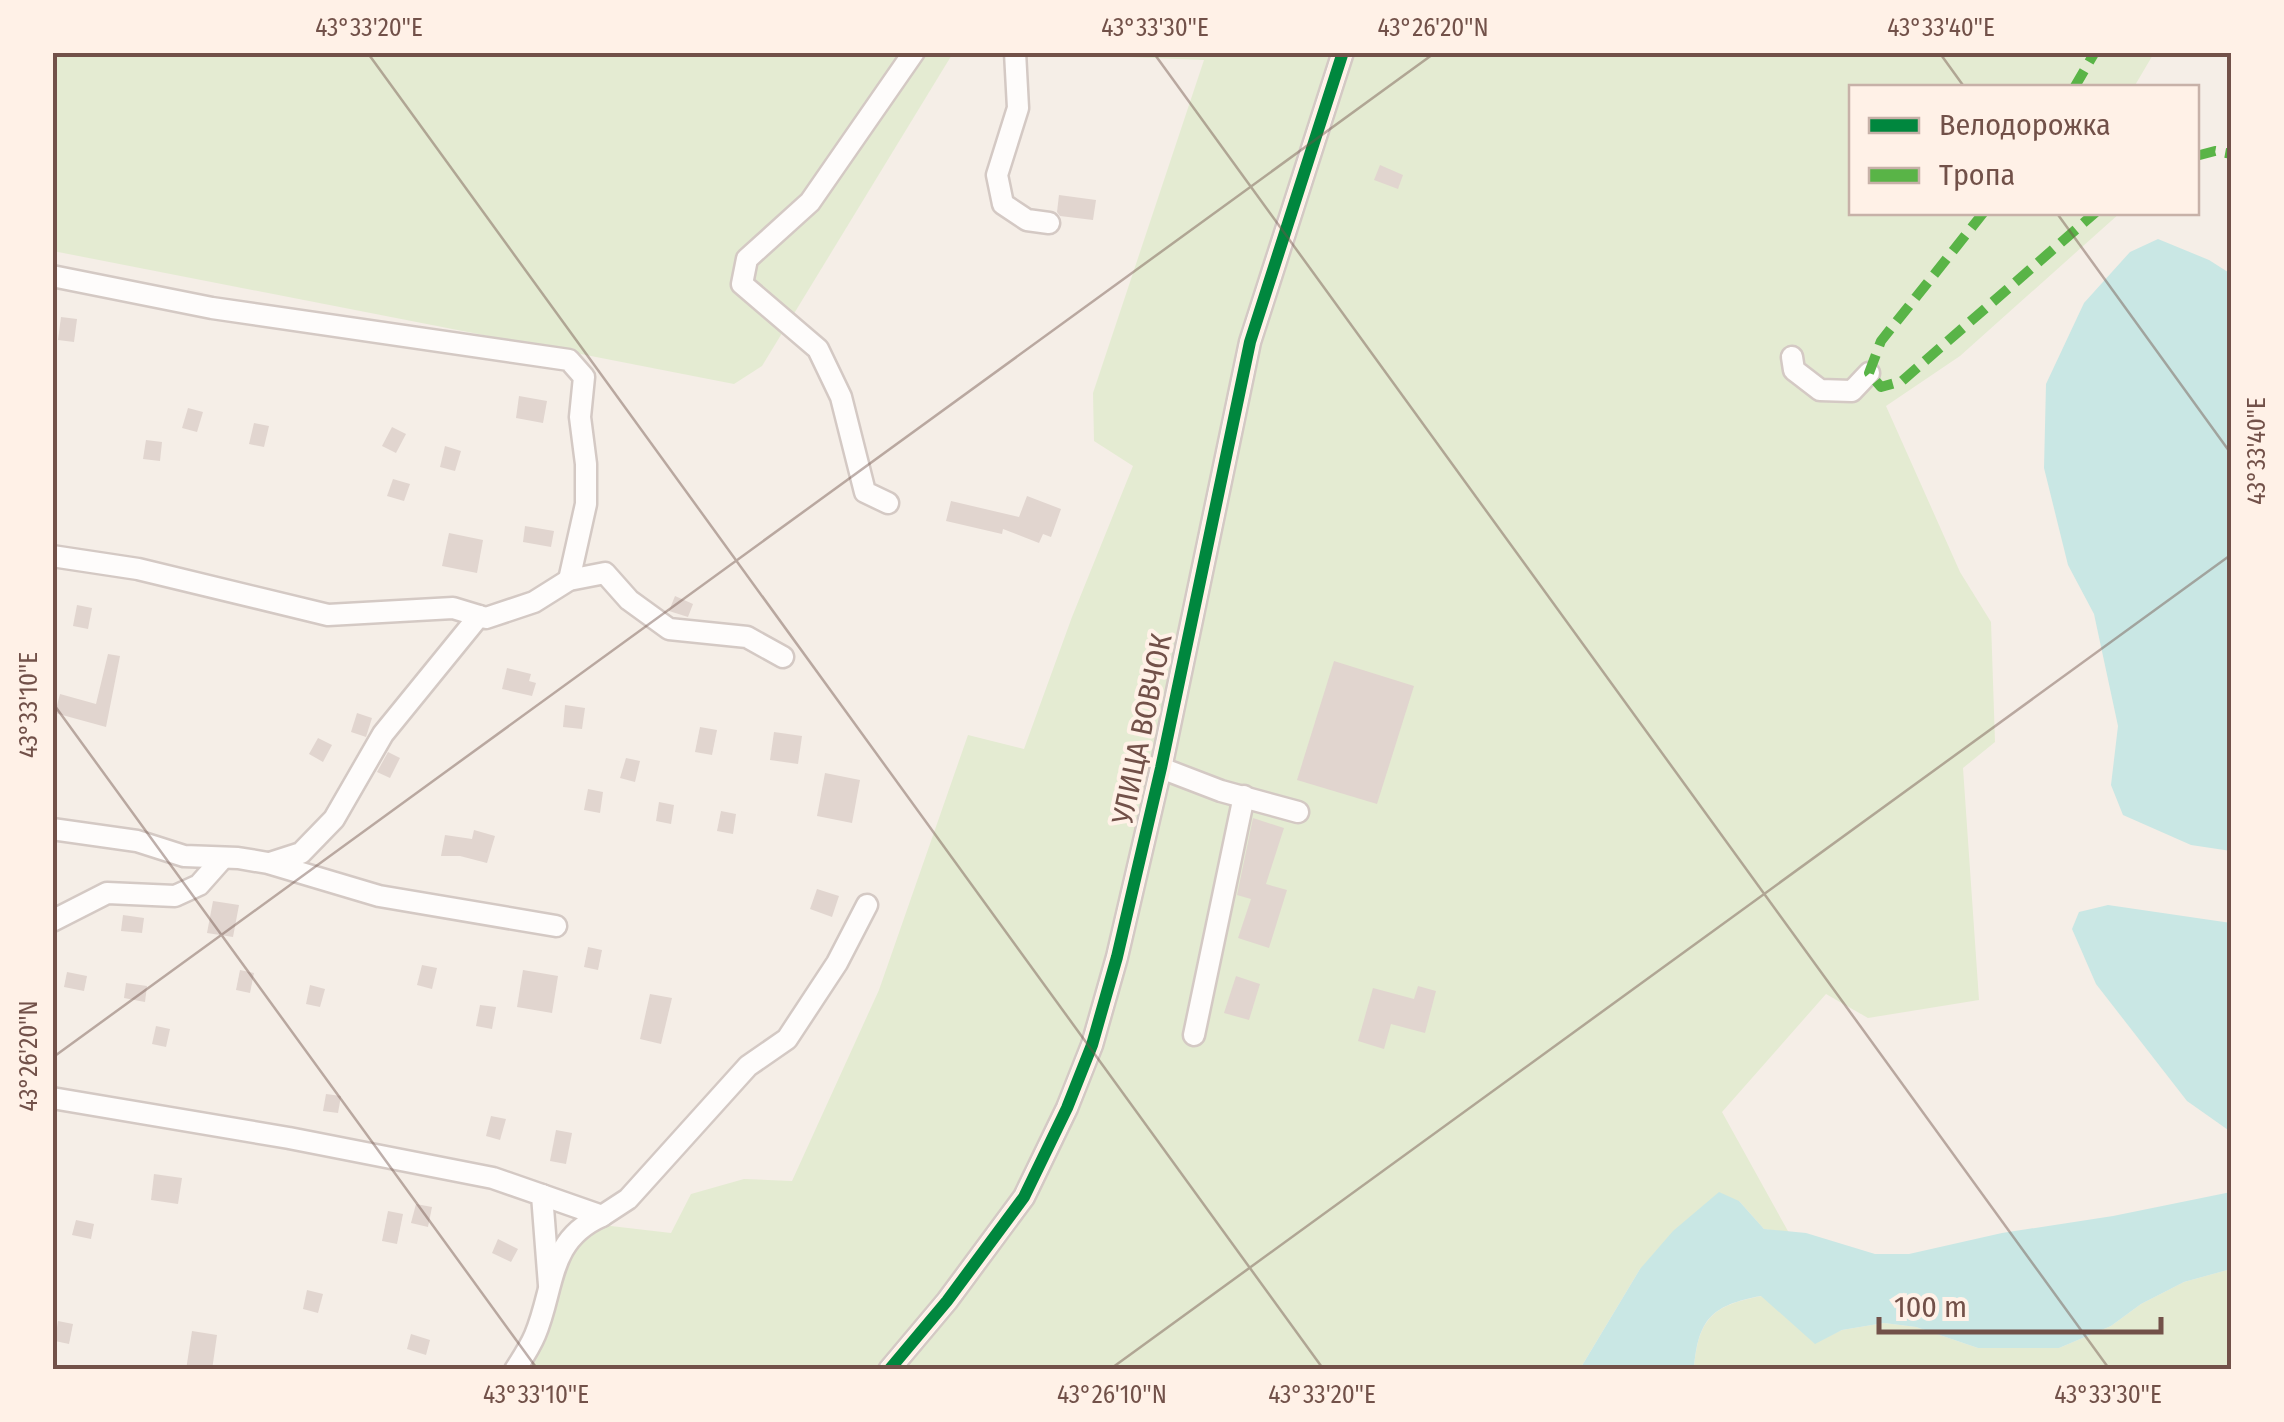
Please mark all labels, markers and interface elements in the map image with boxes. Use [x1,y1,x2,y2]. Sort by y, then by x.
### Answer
text: 43°33'20"E [315,13,423,43]
text: 43°33'30"E [1101,13,1209,43]
text: 43°26'20"N [1377,13,1489,43]
text: 43°33'40"E [1887,13,1995,43]
legend [1849,85,2199,215]
text: Велодорожка [1939,107,2111,143]
text: Тропа [1939,157,2015,193]
text: 43°33'40"E [2242,397,2272,505]
street label: УЛИЦА ВОВЧОК [1104,631,1180,828]
text: 43°33'10"E [14,652,44,758]
text: 43°26'20"N [14,1000,44,1112]
scale bar [1879,1272,2162,1334]
text: 100 m [1894,1289,1967,1325]
text: 43°33'10"E [483,1380,589,1410]
text: 43°26'10"N [1057,1380,1167,1410]
text: 43°33'20"E [1268,1380,1376,1410]
text: 43°33'30"E [2054,1380,2162,1410]

